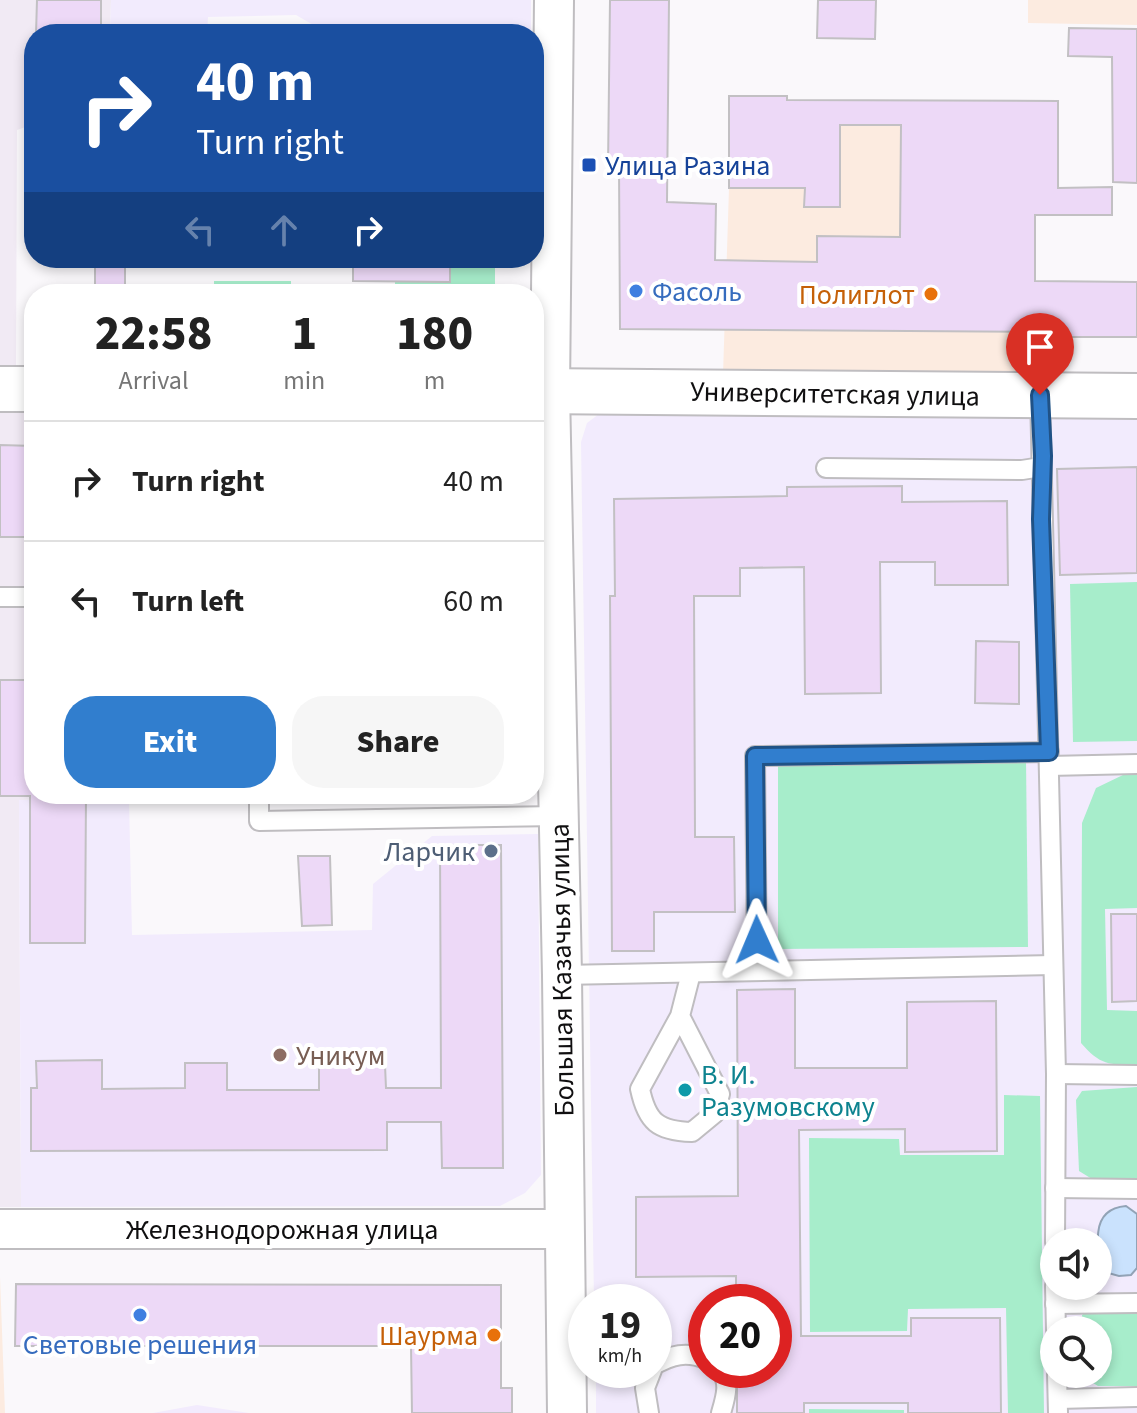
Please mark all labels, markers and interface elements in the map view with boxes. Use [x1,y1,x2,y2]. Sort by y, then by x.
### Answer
text: 40 m [196,43,314,122]
icon: right [64,56,168,160]
text: Turn right [196,117,344,168]
place label: Улица Разина [605,146,770,186]
marker: Улица Разина [580,156,598,174]
icon: left [178,208,222,252]
icon: ahead [262,208,306,252]
icon: right [346,208,390,252]
place label: Фасоль [652,272,742,312]
place label: Полиглот [799,275,915,315]
marker: Фасоль [627,282,645,300]
marker: Полиглот [922,285,940,303]
text: 22:58 [95,300,212,368]
text: 1 [291,300,317,368]
text: 180 [396,300,473,368]
pin [1006,313,1074,395]
icon: arrive [1018,325,1062,369]
text: Arrival [119,362,189,399]
text: min [283,362,325,399]
text: m [424,362,445,399]
street label: Университетская улица [690,371,980,417]
icon: right [64,459,108,503]
text: Turn right [132,460,264,503]
text: 40 m [443,460,504,503]
icon: left [64,579,108,623]
text: Turn left [132,580,244,623]
text: 60 m [443,580,504,623]
button: Exit [64,696,276,788]
button: Share [292,696,504,788]
street label: Большая Казачья улица [539,823,585,1117]
place label: Ларчик [384,832,475,872]
marker: Ларчик [482,842,500,860]
position arrow [715,898,799,982]
place label: Уникум [296,1036,385,1076]
marker: Уникум [271,1046,289,1064]
place label: В. И. Разумовскому [701,1055,875,1127]
marker: В. И. Разумовскому [676,1081,694,1099]
street label: Железнодорожная улица [126,1210,438,1250]
map controls [1040,1228,1112,1388]
button: sound [1040,1228,1112,1300]
speed limit sign: 20 [688,1284,792,1388]
text: 19 [599,1297,641,1354]
marker: Световые решения [131,1306,149,1324]
place label: Шаурма [379,1316,478,1356]
button: search [1040,1316,1112,1388]
place label: Световые решения [23,1325,257,1365]
marker: Шаурма [485,1326,503,1344]
text: km/h [598,1342,642,1370]

